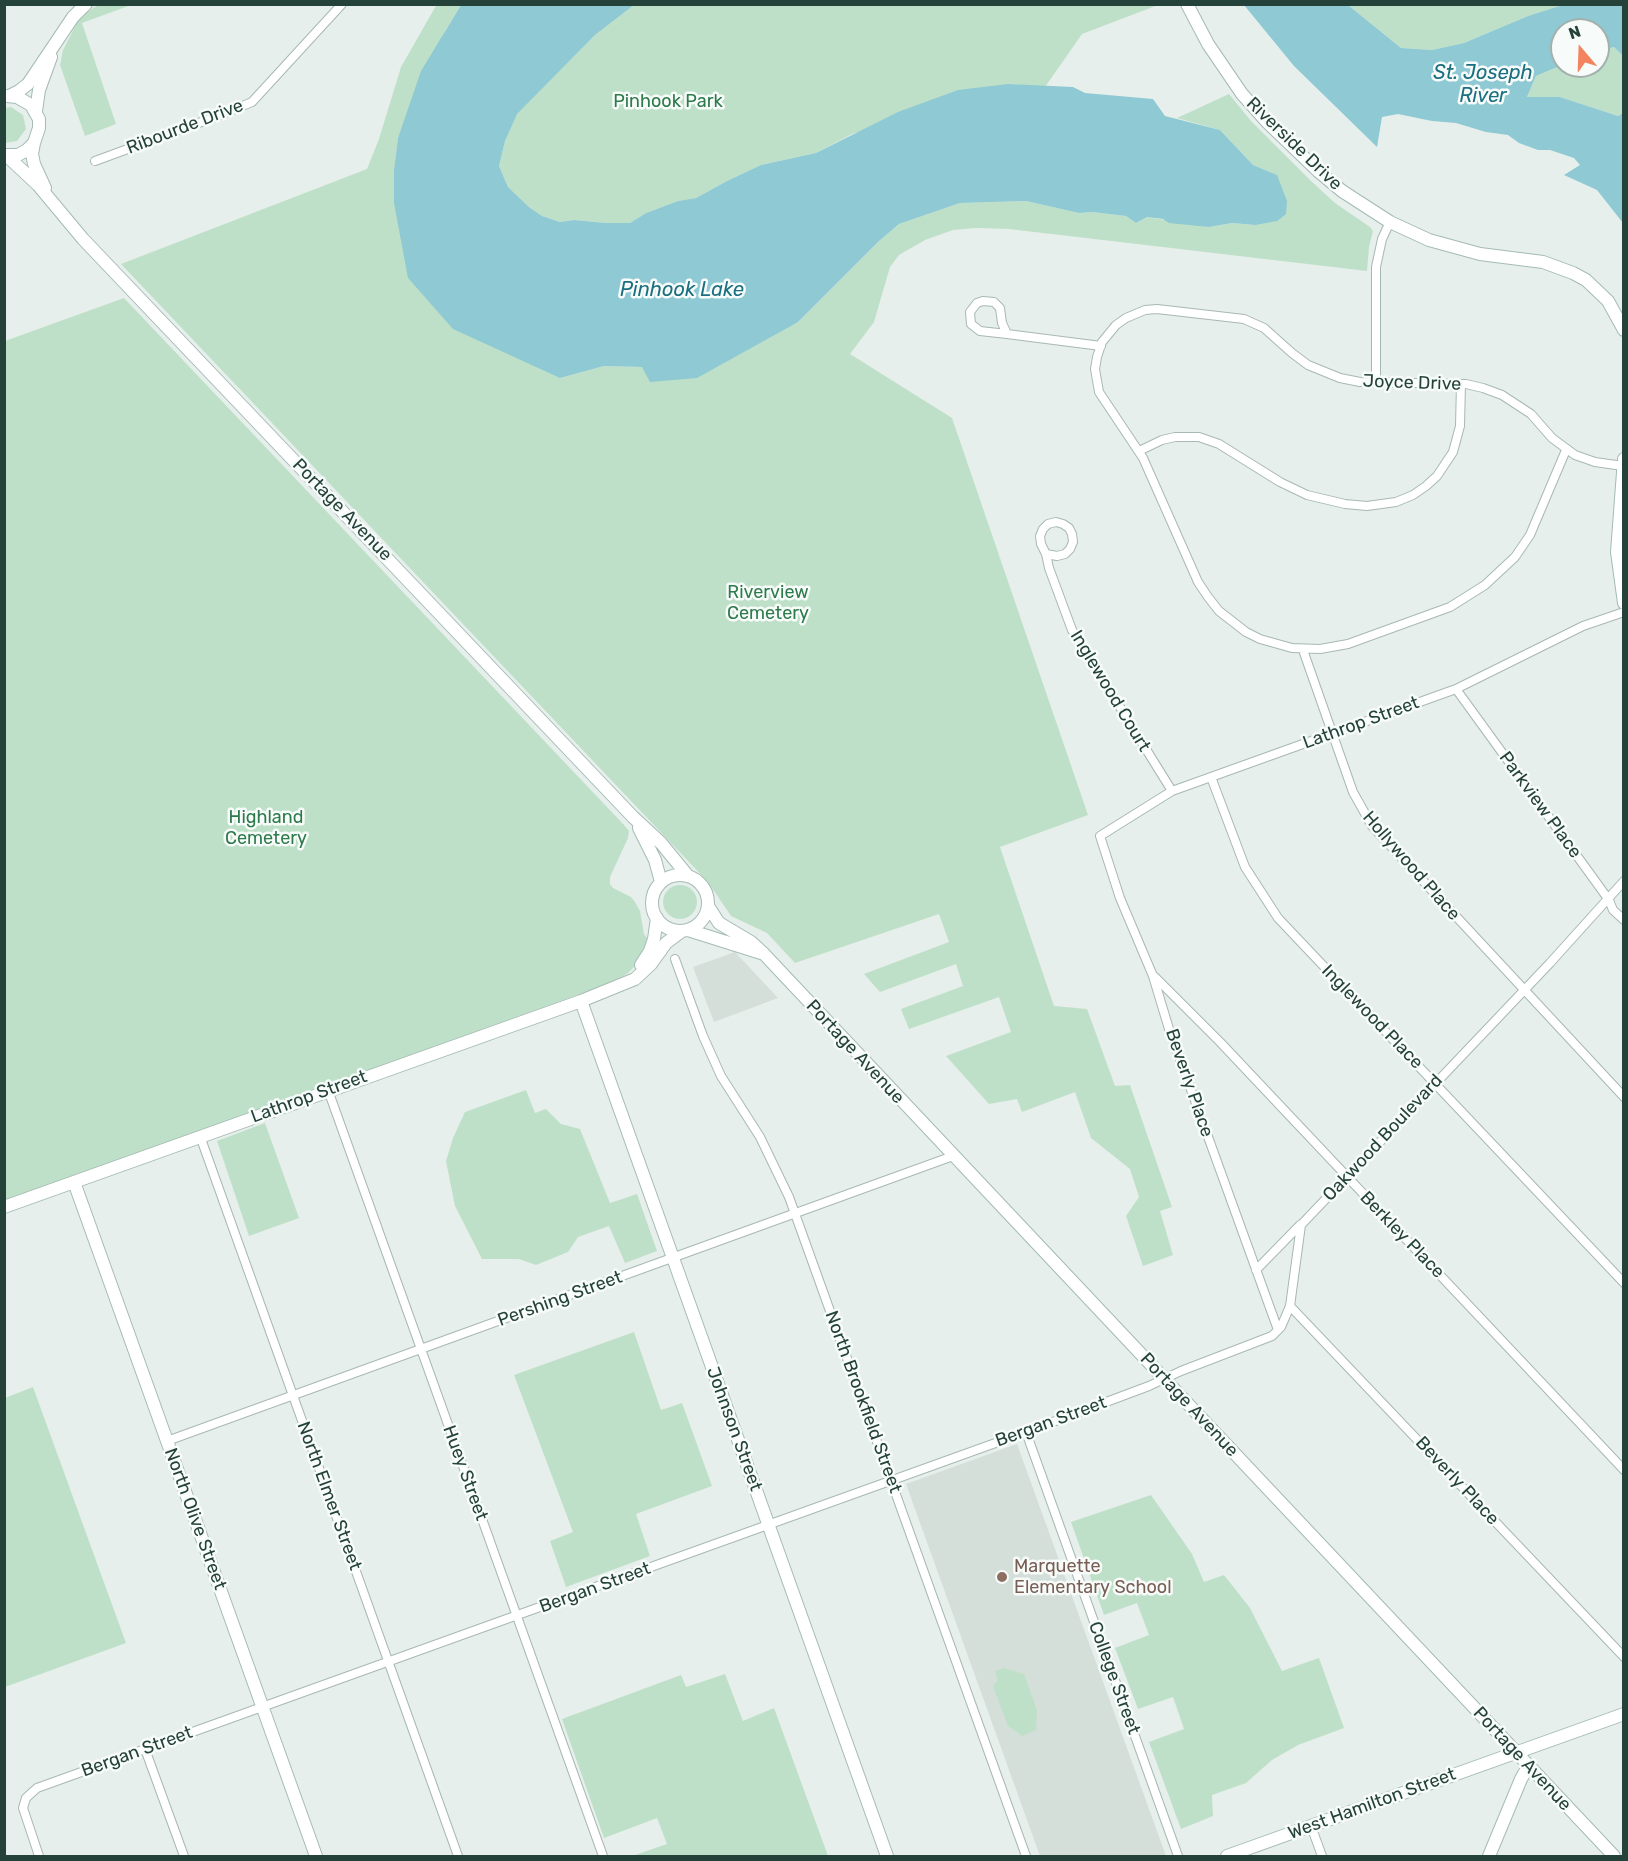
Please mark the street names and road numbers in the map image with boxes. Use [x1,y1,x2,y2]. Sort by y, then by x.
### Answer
street label: Riverside Drive [1242,93,1346,195]
street label: Ribourde Drive [124,95,246,159]
street label: Joyce Drive [1362,370,1462,396]
street label: Portage Avenue [288,454,396,566]
street label: Inglewood Court [1065,626,1155,756]
street label: Lathrop Street [1300,692,1422,754]
street label: Parkview Place [1494,748,1586,862]
street label: Hollywood Place [1358,807,1464,925]
street label: Inglewood Place [1317,960,1427,1074]
street label: Portage Avenue [801,996,909,1108]
street label: Beverly Place [1160,1026,1218,1140]
street label: Lathrop Street [248,1066,370,1128]
street label: Oakwood Boulevard [1319,1070,1447,1206]
street label: Berkley Place [1355,1187,1449,1283]
street label: Pershing Street [495,1266,625,1332]
street label: North Brookfield Street [820,1308,906,1496]
street label: Portage Avenue [1135,1349,1243,1461]
street label: Johnson Street [702,1364,766,1494]
street label: Bergan Street [992,1392,1110,1452]
street label: North Elmer Street [292,1419,366,1573]
street label: Huey Street [438,1422,492,1524]
street label: Beverly Place [1411,1432,1503,1530]
street label: North Olive Street [159,1445,231,1593]
street label: Bergan Street [536,1558,654,1618]
street label: College Street [1084,1619,1144,1737]
street label: Portage Avenue [1468,1703,1576,1815]
street label: Bergan Street [78,1722,196,1782]
street label: West Hamilton Street [1285,1764,1459,1844]

